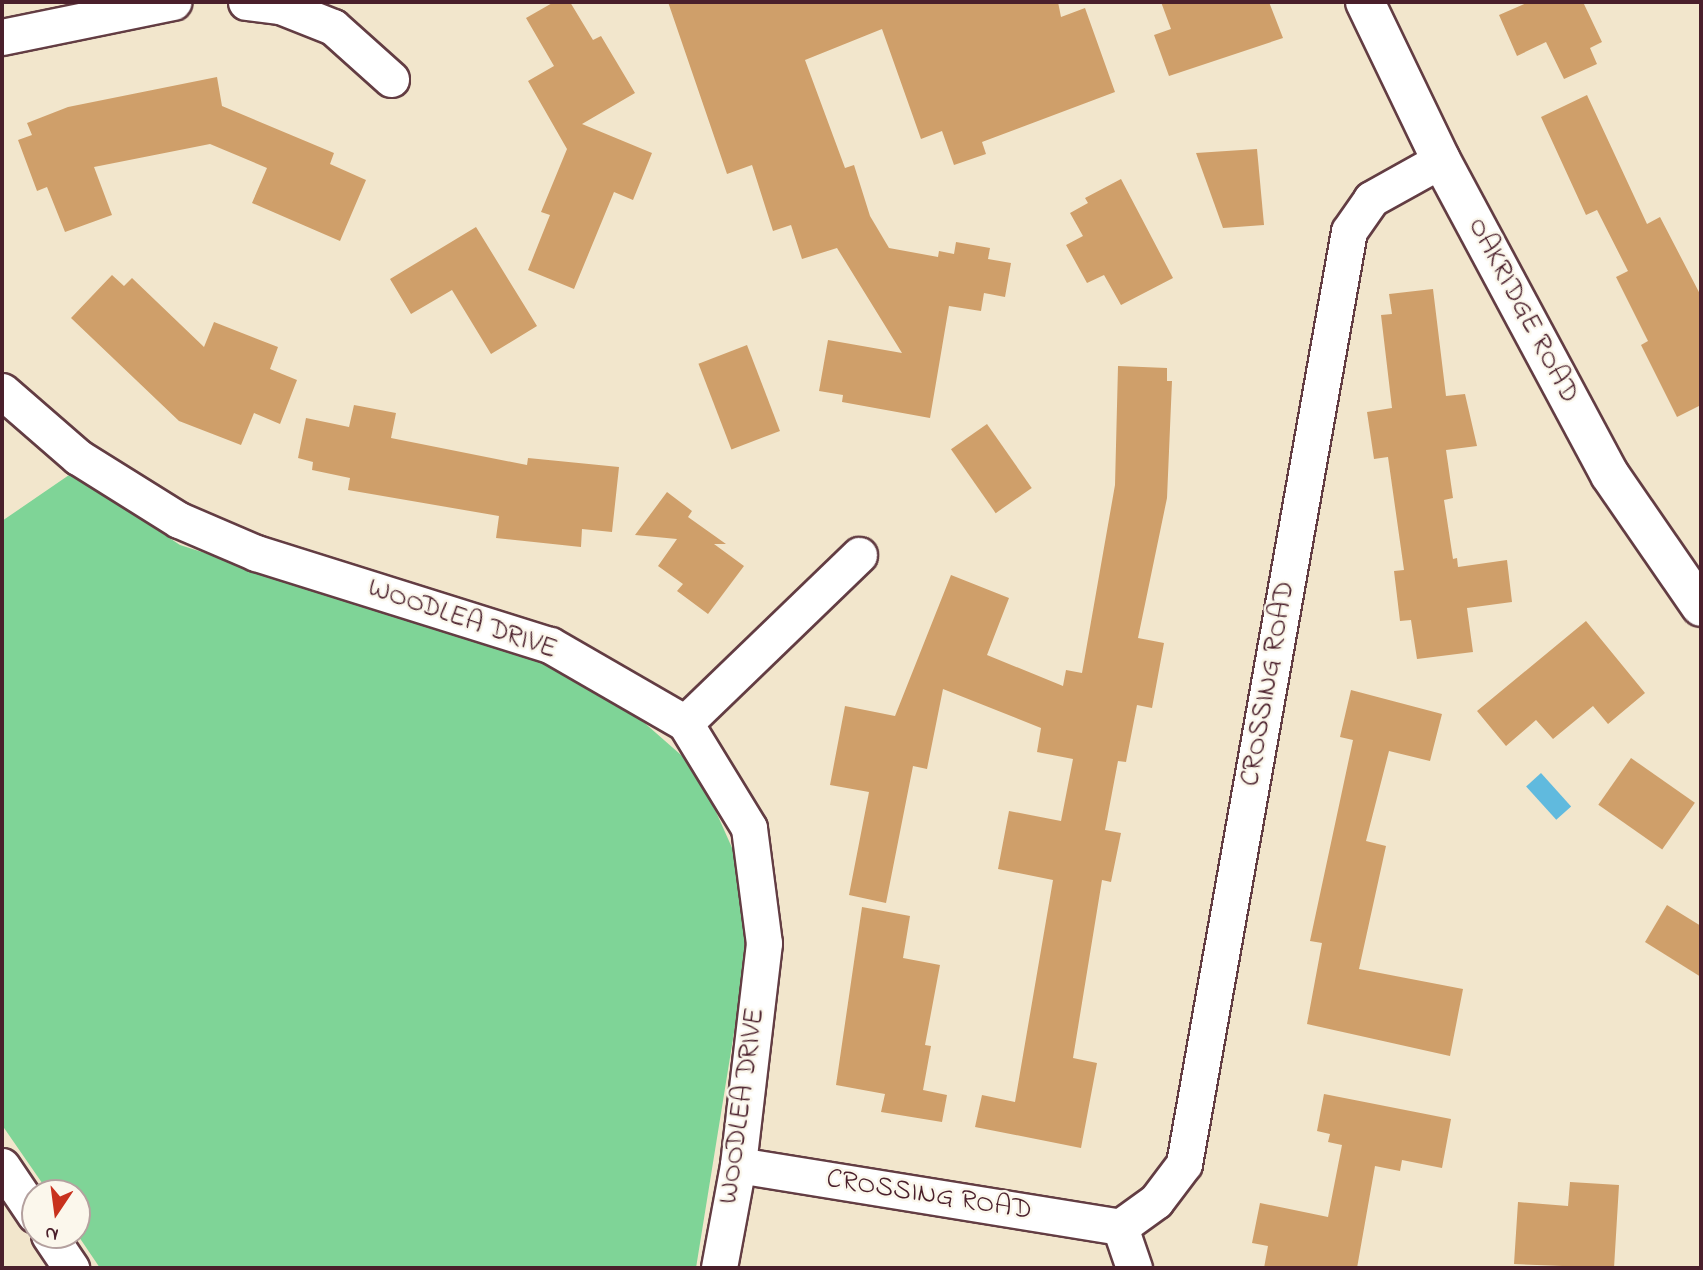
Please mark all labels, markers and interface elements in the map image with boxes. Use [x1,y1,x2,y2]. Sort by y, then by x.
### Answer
street label: OAKRIDGE ROAD [1459,212,1585,410]
street label: WOODLEA DRIVE [363,572,561,668]
street label: CROSSING ROAD [1234,579,1304,789]
street label: WOODLEA DRIVE [713,1006,773,1206]
street label: CROSSING ROAD [824,1163,1034,1229]
north arrow [21,1179,91,1249]
text: N [42,1218,61,1248]

